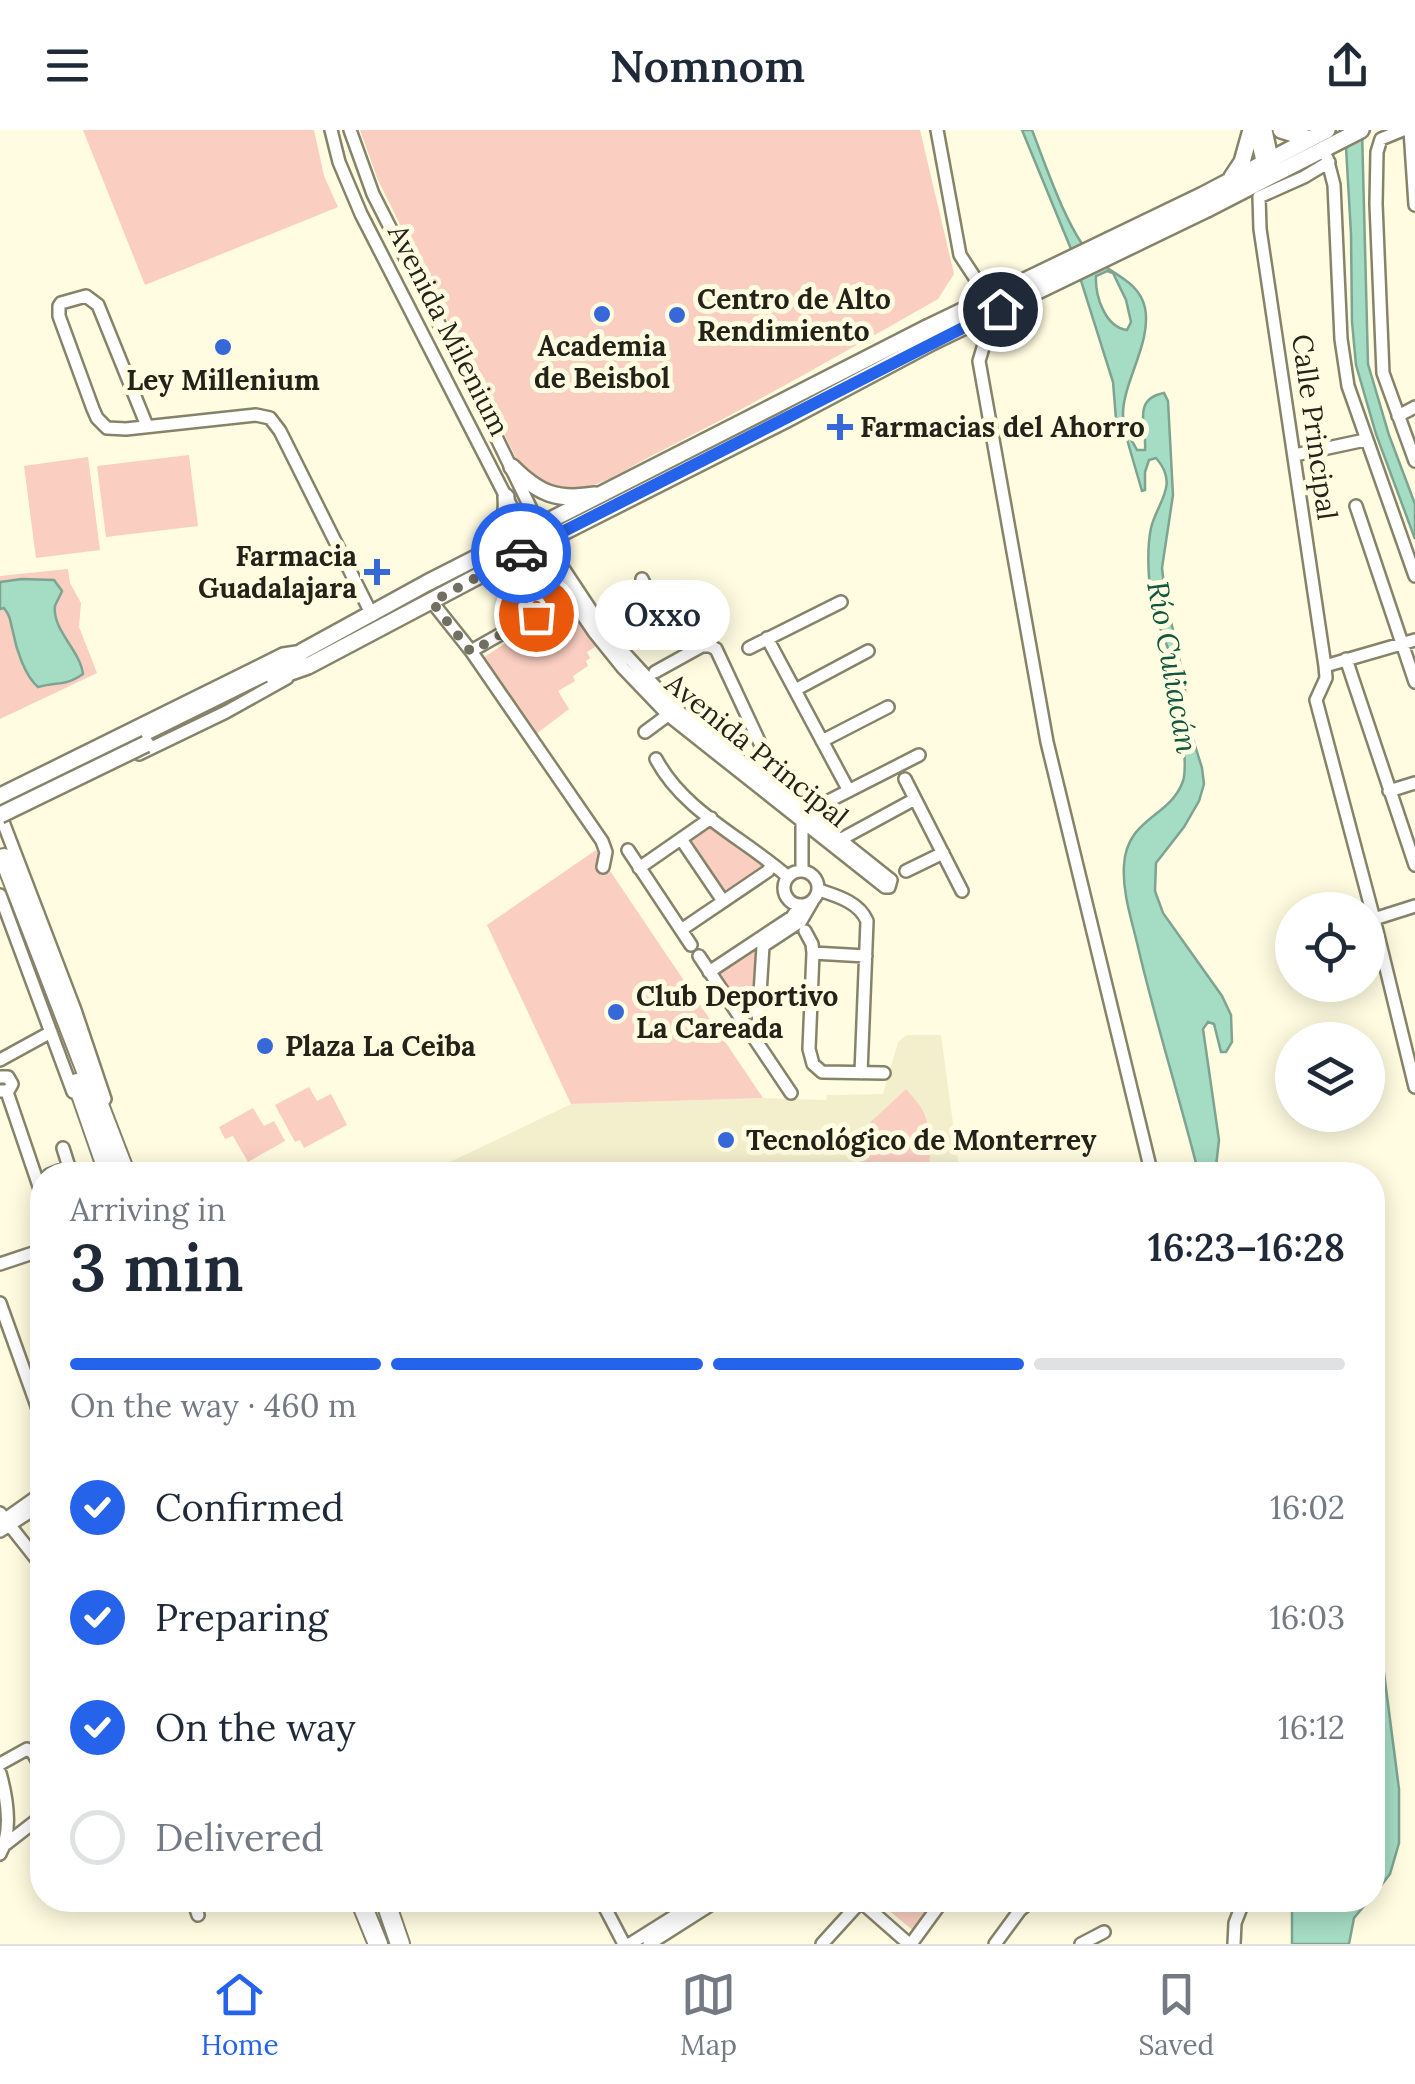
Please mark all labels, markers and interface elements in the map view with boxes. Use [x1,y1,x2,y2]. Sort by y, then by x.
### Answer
text: Nomnom [610,37,805,94]
icon: menu [40,38,95,93]
icon: share [1320,38,1375,93]
street label: Avenida Milenium [380,217,518,442]
pin [958,267,1043,352]
place label: Centro de Alto Rendimiento [697,281,891,349]
icon: home [973,282,1028,337]
marker: Academia de Beisbol [591,303,613,325]
marker: Centro de Alto Rendimiento [666,304,688,326]
place label: Academia de Beisbol [534,328,670,396]
street label: Calle Principal [1284,332,1346,522]
marker: Ley Millenium [212,336,234,358]
place label: Ley Millenium [126,362,320,398]
place label: Farmacias del Ahorro [860,409,1145,445]
marker: Farmacias del Ahorro [829,416,851,438]
courier [471,503,571,603]
icon: car [494,526,549,581]
place label: Farmacia Guadalajara [198,538,357,606]
marker: Farmacia Guadalajara [366,561,388,583]
pin [494,572,579,657]
water label: Río Culiacán [1139,578,1207,757]
callout: Oxxo [596,579,731,649]
icon: bag [509,587,564,642]
text: Oxxo [624,594,701,635]
street label: Avenida Principal [657,665,856,835]
map controls [1275,892,1385,1132]
button: locate [1275,892,1385,1002]
place label: Club Deportivo La Careada [636,978,838,1046]
marker: Club Deportivo La Careada [605,1001,627,1023]
button: layers [1275,1022,1385,1132]
place label: Plaza La Ceiba [285,1028,476,1064]
marker: Plaza La Ceiba [254,1035,276,1057]
place label: Tecnológico de Monterrey [746,1122,1097,1158]
marker: Tecnológico de Monterrey [715,1129,737,1151]
text: Arriving in [70,1189,226,1230]
text: 16:23–16:28 [1148,1223,1345,1271]
text: 3 min [70,1226,244,1309]
text: On the way · 460 m [70,1385,357,1426]
icon: check [70,1480,125,1535]
text: Confirmed [155,1483,344,1531]
text: 16:02 [1270,1487,1345,1528]
icon: check [70,1590,125,1645]
text: Preparing [155,1593,328,1641]
text: 16:03 [1269,1597,1345,1638]
icon: check [70,1700,125,1755]
text: On the way [155,1703,356,1751]
text: 16:12 [1278,1707,1345,1748]
text: Delivered [155,1813,324,1861]
tab: Home [201,1967,279,2063]
tab: Map [680,1967,737,2063]
tab: Saved [1138,1967,1214,2063]

